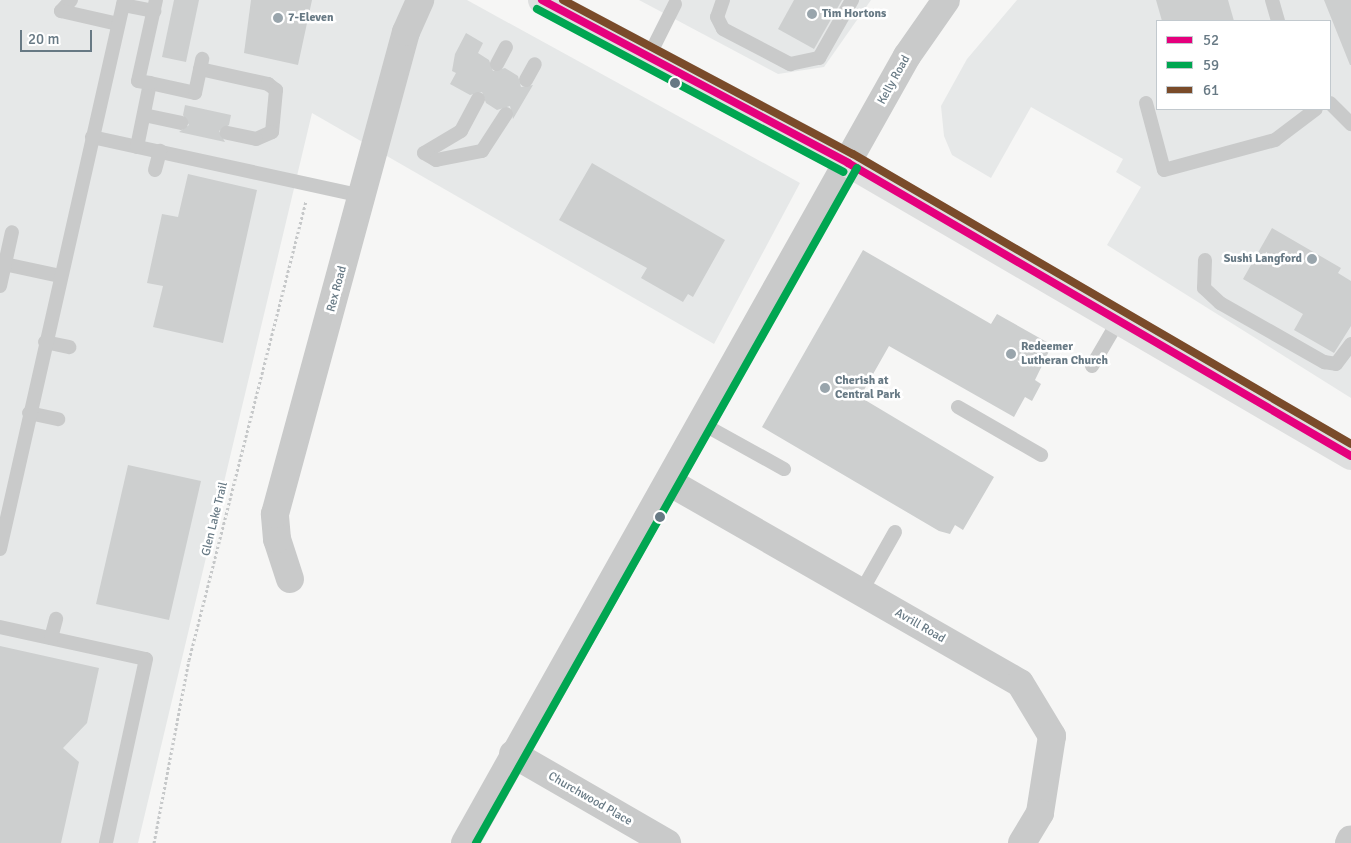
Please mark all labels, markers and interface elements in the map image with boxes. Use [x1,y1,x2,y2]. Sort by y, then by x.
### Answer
place label: Tim Hortons [822,7,886,21]
marker: Tim Hortons [806,8,818,20]
place label: 7-Eleven [288,11,334,25]
marker: 7-Eleven [272,12,284,24]
scale bar [22,20,95,52]
legend [1156,20,1331,110]
text: 20 m [28,30,59,48]
text: 52 [1203,31,1219,49]
street label: Kelly Road [875,53,913,107]
text: 59 [1203,56,1219,74]
unlabelled marker [670,78,680,88]
text: 61 [1203,81,1219,99]
place label: Sushi Langford [1224,252,1302,266]
marker: Sushi Langford [1306,253,1318,265]
street label: Rex Road [324,264,350,314]
place label: Redeemer Lutheran Church [1021,340,1108,368]
marker: Redeemer Lutheran Church [1005,348,1017,360]
place label: Cherish at Central Park [835,374,900,402]
marker: Cherish at Central Park [819,382,831,394]
street label: Glen Lake Trail [199,481,231,557]
unlabelled marker [655,512,665,522]
street label: Avrill Road [892,606,948,646]
street label: Churchwood Place [545,769,635,829]

